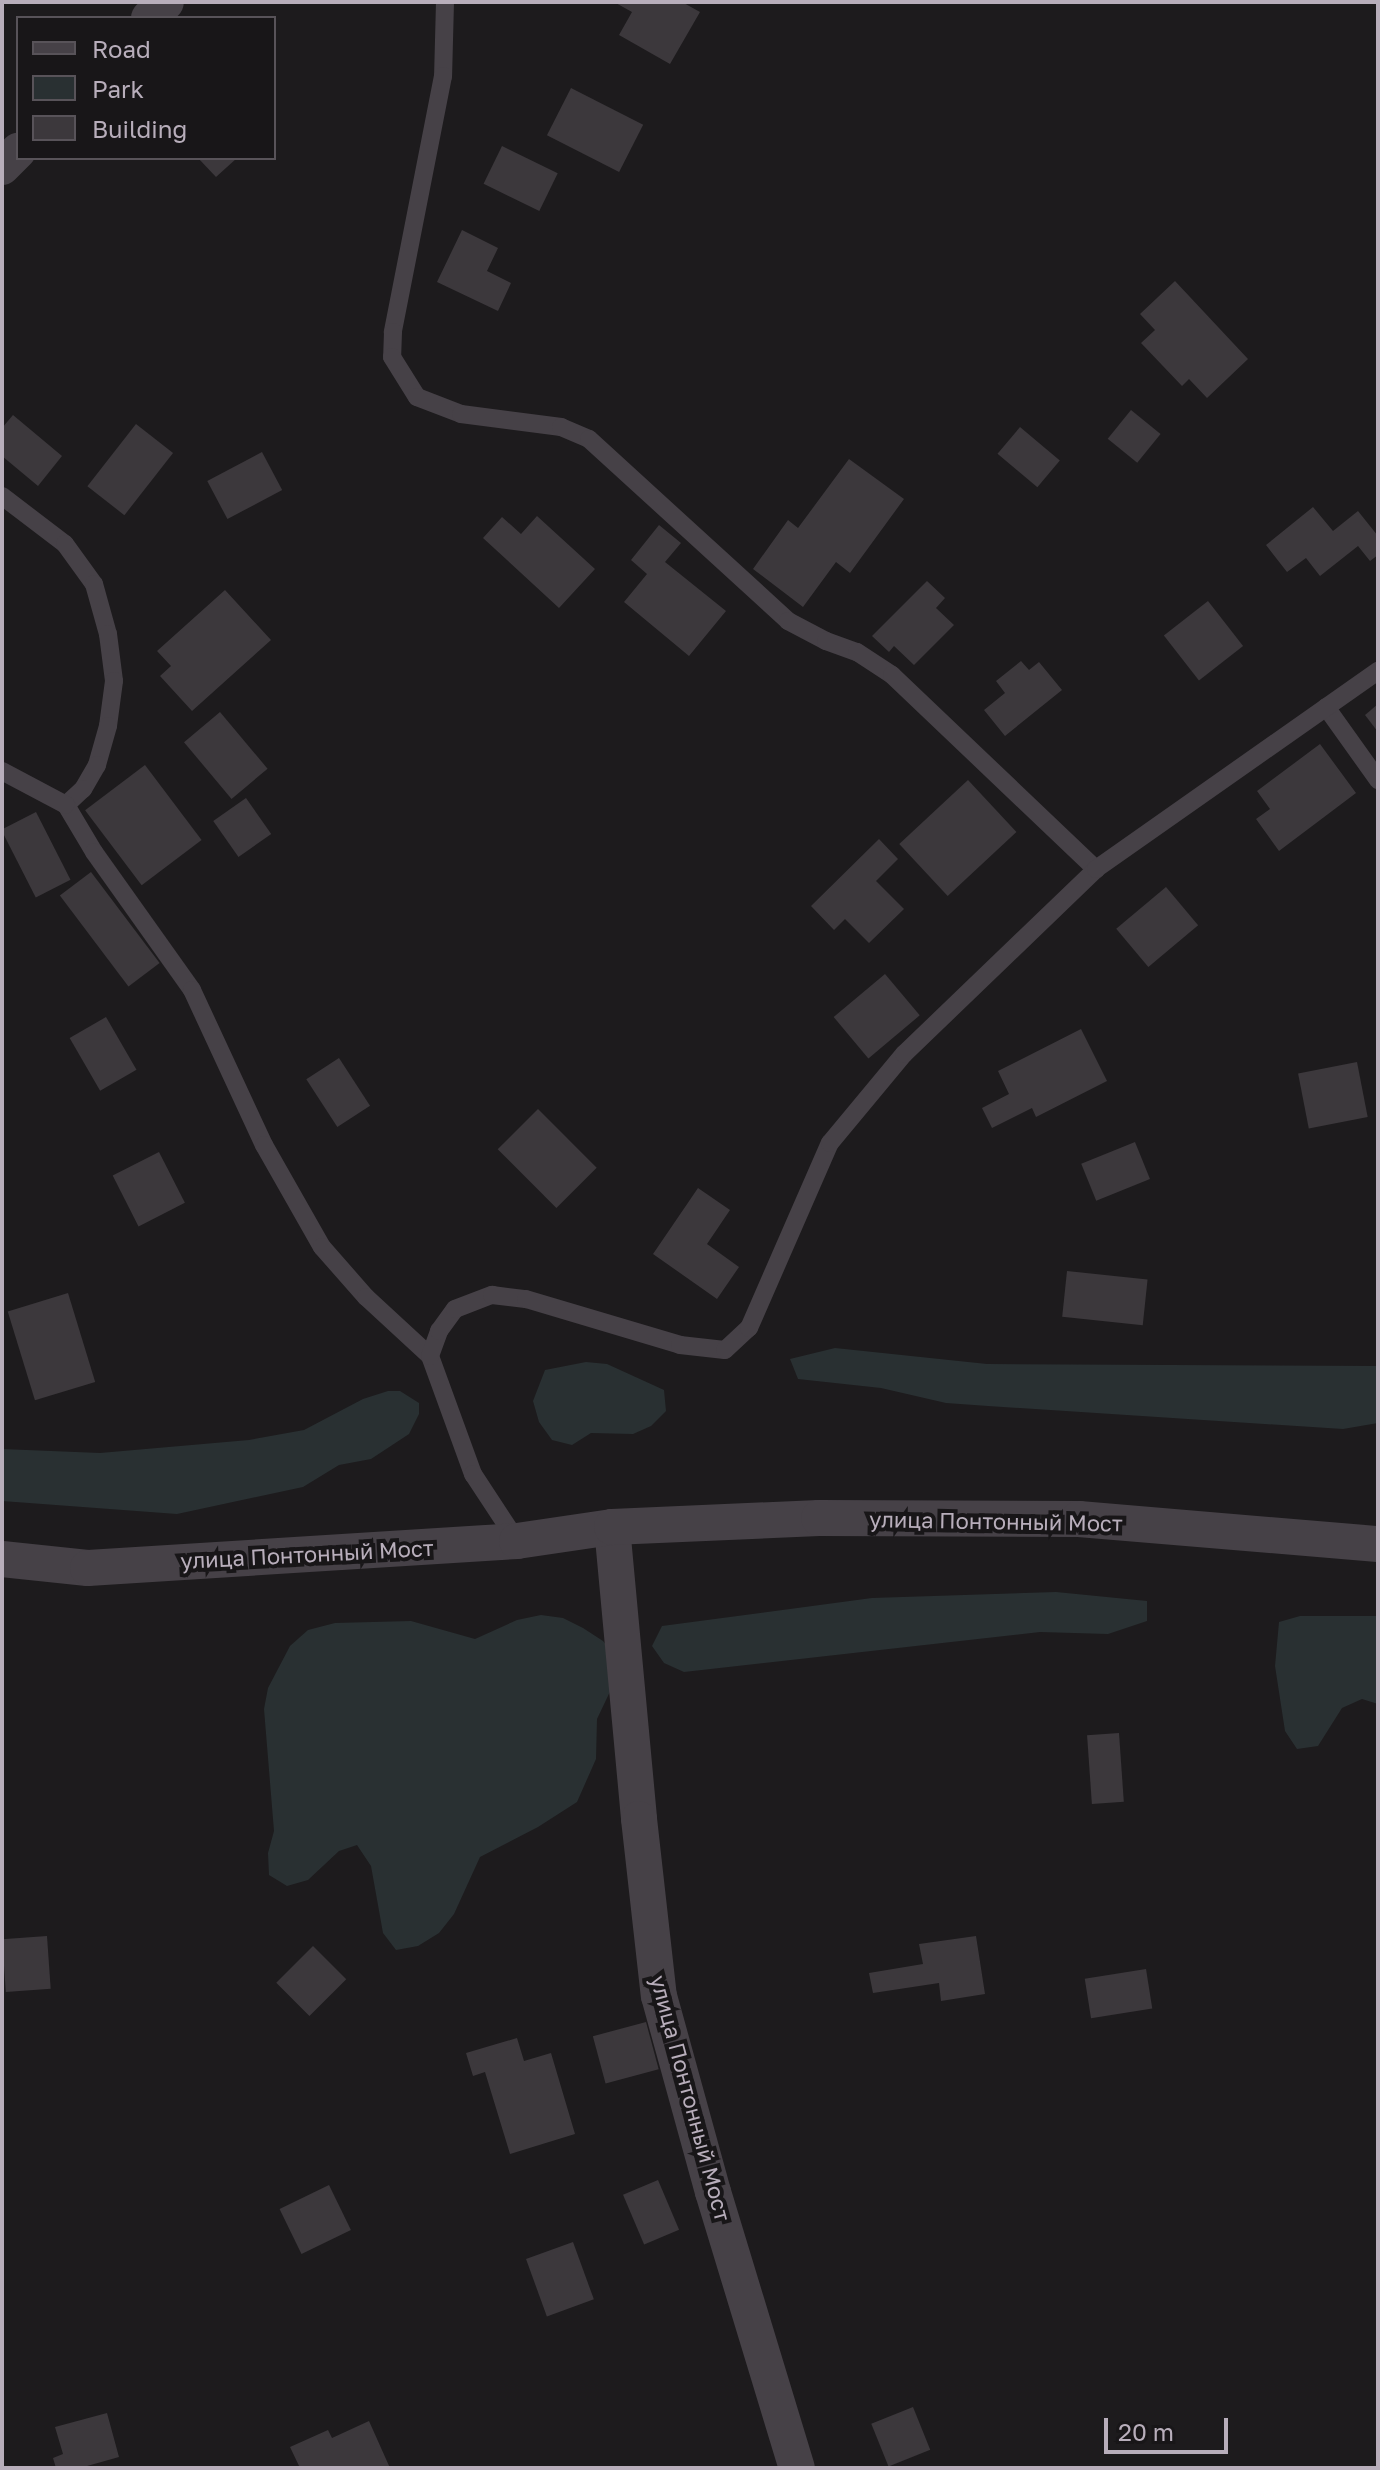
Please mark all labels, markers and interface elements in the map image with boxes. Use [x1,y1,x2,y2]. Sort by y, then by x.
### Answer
legend [16,16,276,160]
text: Road [92,34,151,63]
text: Park [92,74,144,103]
text: Building [92,114,187,143]
street label: улица Понтонный Мост [869,1506,1123,1536]
street label: улица Понтонный Мост [180,1534,434,1574]
street label: улица Понтонный Мост [645,1972,737,2224]
scale bar [1108,2402,1232,2452]
text: 20 m [1118,2417,1174,2446]

